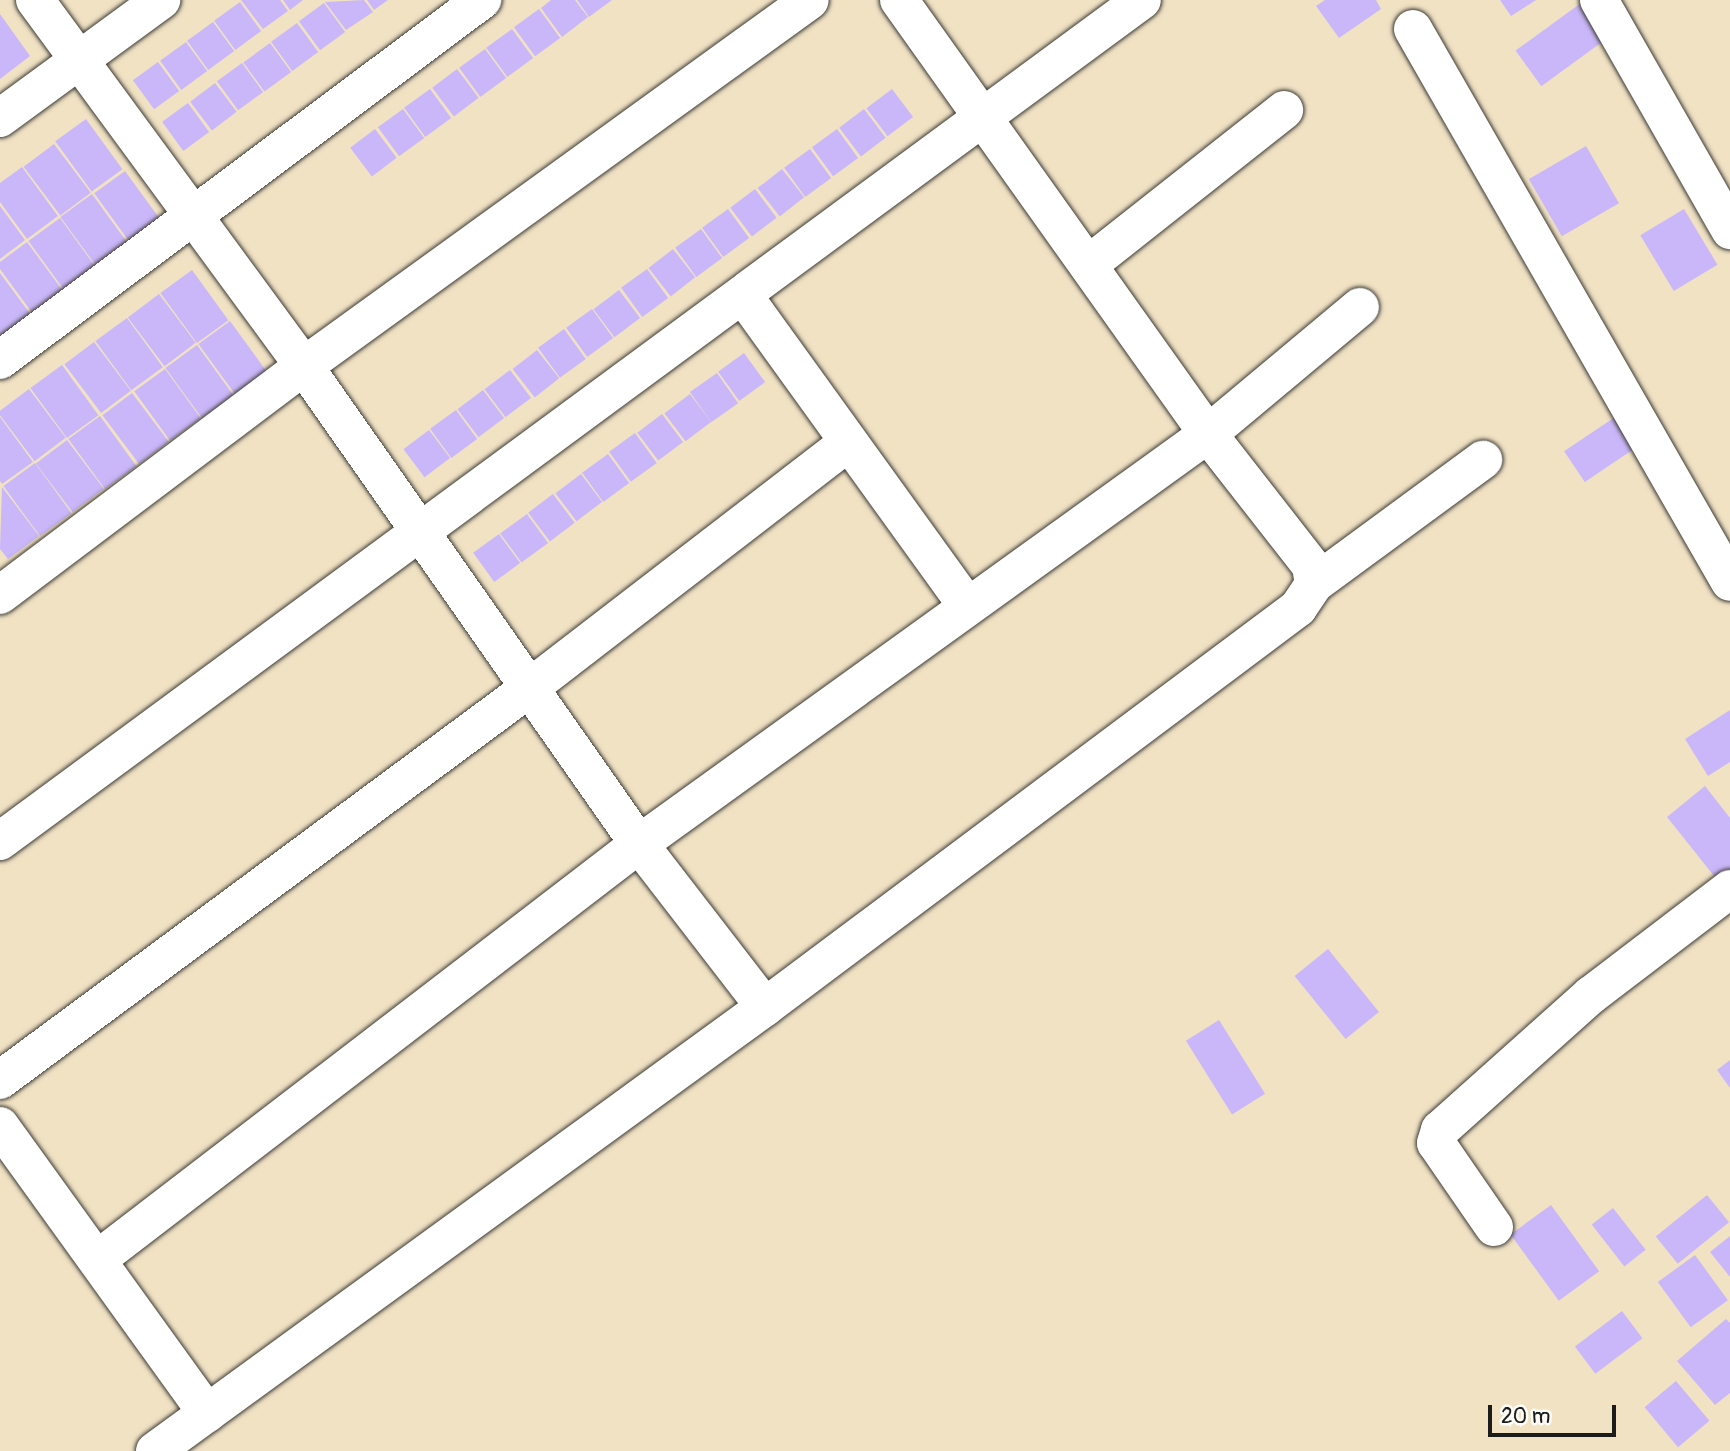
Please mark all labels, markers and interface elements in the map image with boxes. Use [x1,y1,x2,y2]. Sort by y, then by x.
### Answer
scale bar [1492,1392,1620,1436]
text: 20 m [1501,1403,1550,1430]

